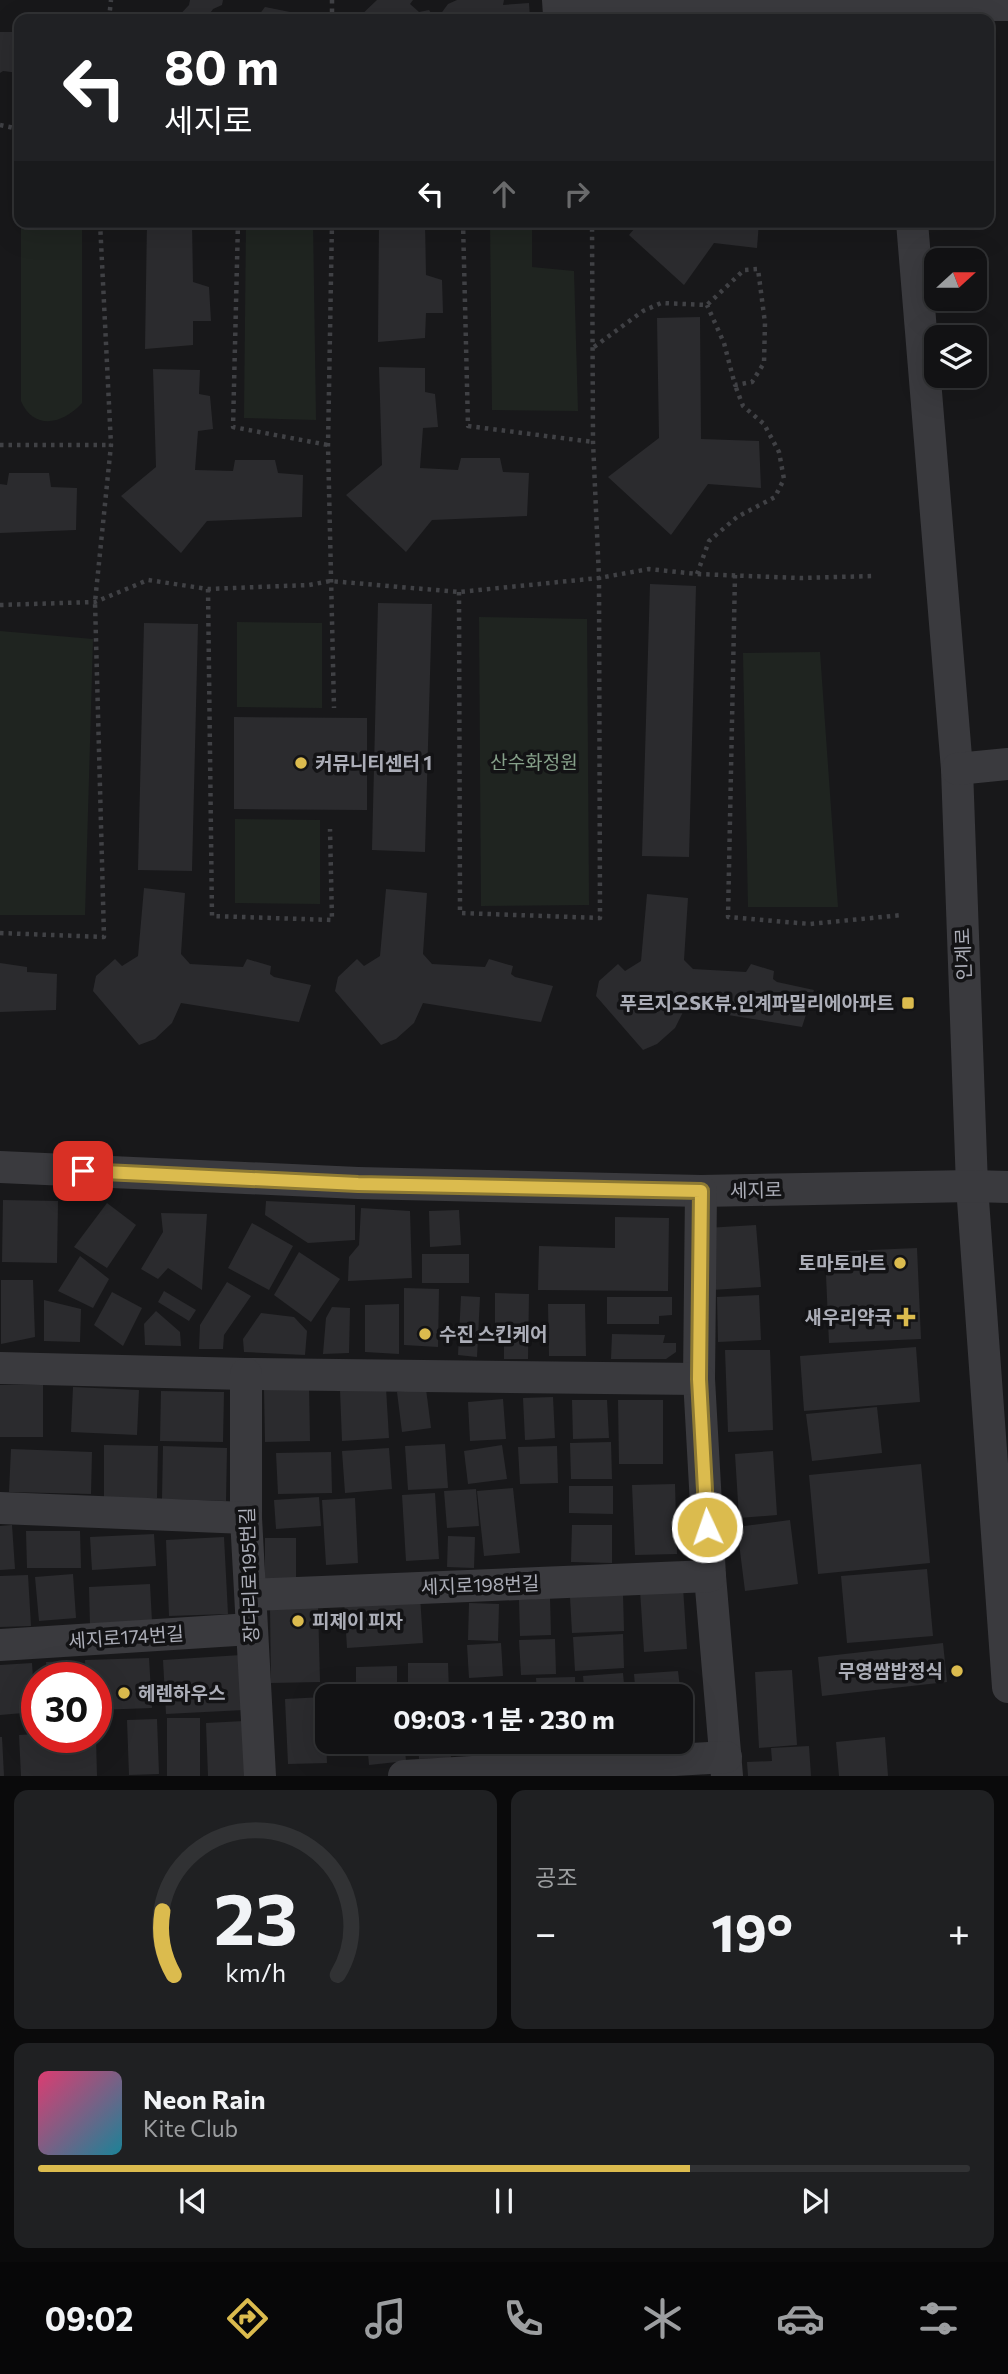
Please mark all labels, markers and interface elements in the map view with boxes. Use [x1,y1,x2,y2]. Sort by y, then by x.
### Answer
text: 80 m [164,35,279,95]
icon: left [49,42,140,133]
text: 세지로 [164,99,252,139]
icon: left [412,175,450,213]
icon: ahead [485,175,523,213]
icon: right [558,175,596,213]
north arrow [924,248,987,312]
map controls [924,248,987,388]
button: layers [924,325,987,388]
park label: 산수화정원 [490,750,578,773]
place label: 커뮤니티센터 1 [315,751,432,774]
marker: 커뮤니티센터 1 [293,755,309,771]
street label: 인계로 [950,927,975,981]
place label: 푸르지오SK뷰.인계파밀리에아파트 [620,991,894,1014]
marker: 푸르지오SK뷰.인계파밀리에아파트 [900,995,916,1011]
pin [53,1141,113,1201]
icon: arrive [64,1152,102,1190]
street label: 세지로 [730,1178,782,1201]
place label: 토마토마트 [799,1251,886,1274]
marker: 토마토마트 [892,1255,908,1271]
place label: 새우리약국 [805,1305,892,1328]
marker: 새우리약국 [898,1309,914,1325]
place label: 수진 스킨케어 [439,1322,548,1345]
marker: 수진 스킨케어 [417,1326,433,1342]
position arrow [670,1490,744,1564]
street label: 장다리로195번길 [235,1507,262,1643]
street label: 세지로198번길 [420,1571,540,1598]
place label: 피제이 피자 [312,1609,404,1632]
marker: 피제이 피자 [290,1613,306,1629]
street label: 세지로174번길 [67,1621,185,1652]
place label: 무영쌈밥정식 [838,1659,943,1682]
speed limit sign: 30 [21,1662,112,1753]
marker: 무영쌈밥정식 [949,1663,965,1679]
place label: 헤렌하우스 [138,1681,225,1704]
marker: 헤렌하우스 [116,1685,132,1701]
text: 09:03 · 1 분 · 230 m [393,1703,615,1734]
text: 공조 [535,1863,577,1891]
text: 23 [214,1872,297,1961]
text: 19° [711,1899,793,1963]
text: − [535,1908,557,1955]
text: + [948,1908,970,1955]
text: km/h [225,1957,286,1987]
text: Neon Rain [143,2083,266,2114]
text: Kite Club [143,2114,238,2142]
icon: previous [174,2182,212,2220]
icon: pause [485,2182,523,2220]
icon: next [796,2182,834,2220]
icon: directions [223,2294,272,2343]
icon: music [361,2294,410,2343]
icon: phone [499,2294,548,2343]
icon: climate [638,2294,687,2343]
icon: car [776,2294,825,2343]
icon: filters [914,2294,963,2343]
text: 09:02 [45,2298,133,2338]

